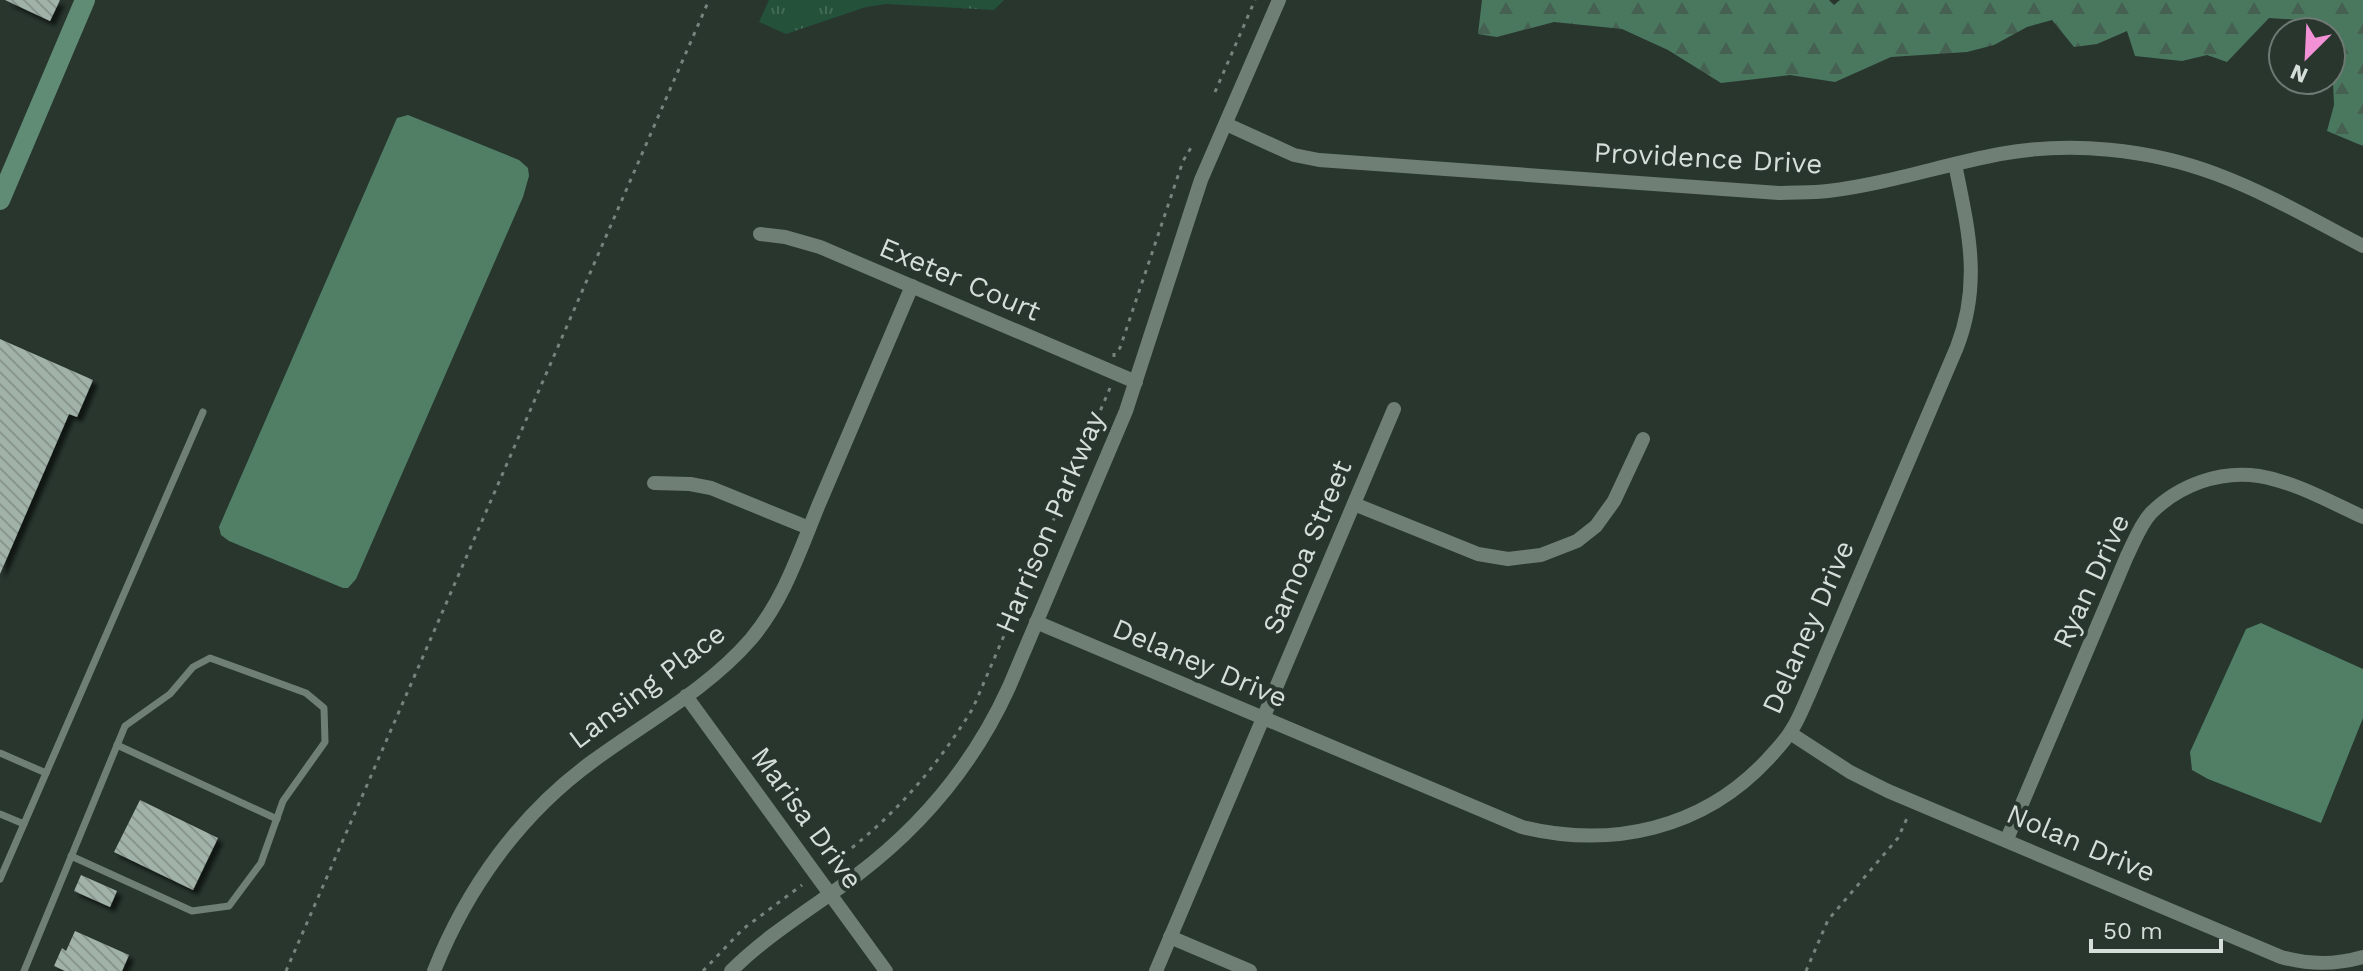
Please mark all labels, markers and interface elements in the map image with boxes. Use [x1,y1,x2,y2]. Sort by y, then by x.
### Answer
north arrow [2267,16,2347,96]
text: N [2287,59,2312,89]
street label: Providence Drive [1593,136,1823,180]
street label: Exeter Court [874,230,1046,328]
street label: Harrison Parkway [988,406,1112,638]
street label: Samoa Street [1255,455,1359,639]
street label: Ryan Drive [2046,509,2136,653]
street label: Delaney Drive [1755,535,1861,719]
street label: Delaney Drive [1108,611,1292,715]
street label: Lansing Place [562,616,732,756]
street label: Marisa Drive [744,741,870,895]
street label: Nolan Drive [2002,797,2160,889]
scale bar [2091,903,2221,953]
text: 50 m [2103,917,2163,945]

